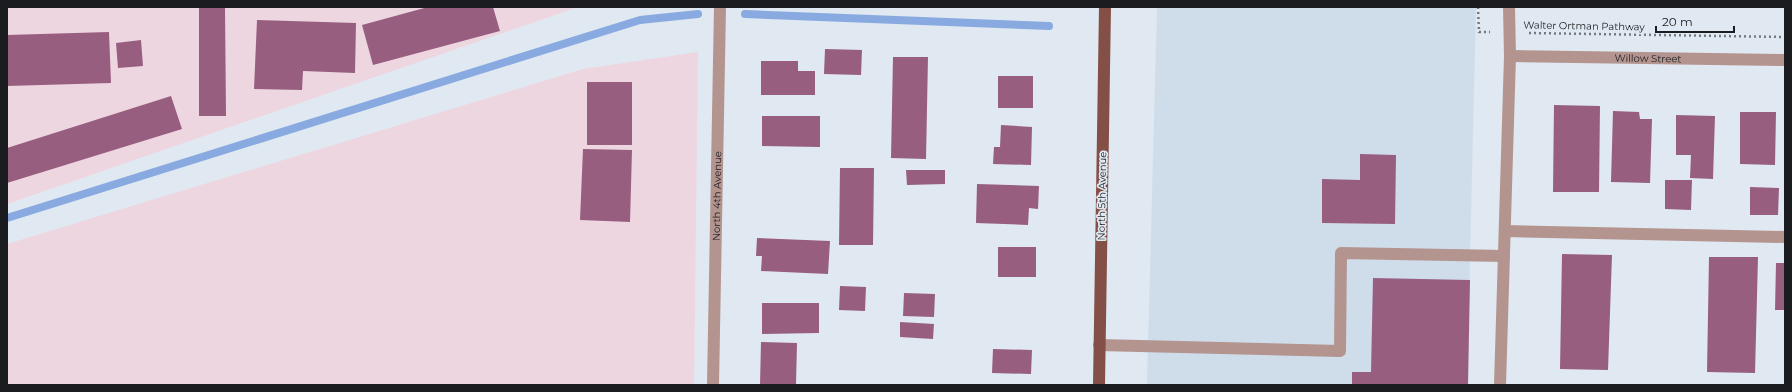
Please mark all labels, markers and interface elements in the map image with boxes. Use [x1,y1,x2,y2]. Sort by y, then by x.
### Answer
scale bar [1656,8,1734,34]
text: 20 m [1662,14,1693,29]
street label: Walter Ortman Pathway [1523,18,1645,34]
street label: Willow Street [1614,51,1682,65]
street label: North 4th Avenue [709,151,724,241]
street label: North 5th Avenue [1095,151,1109,241]

